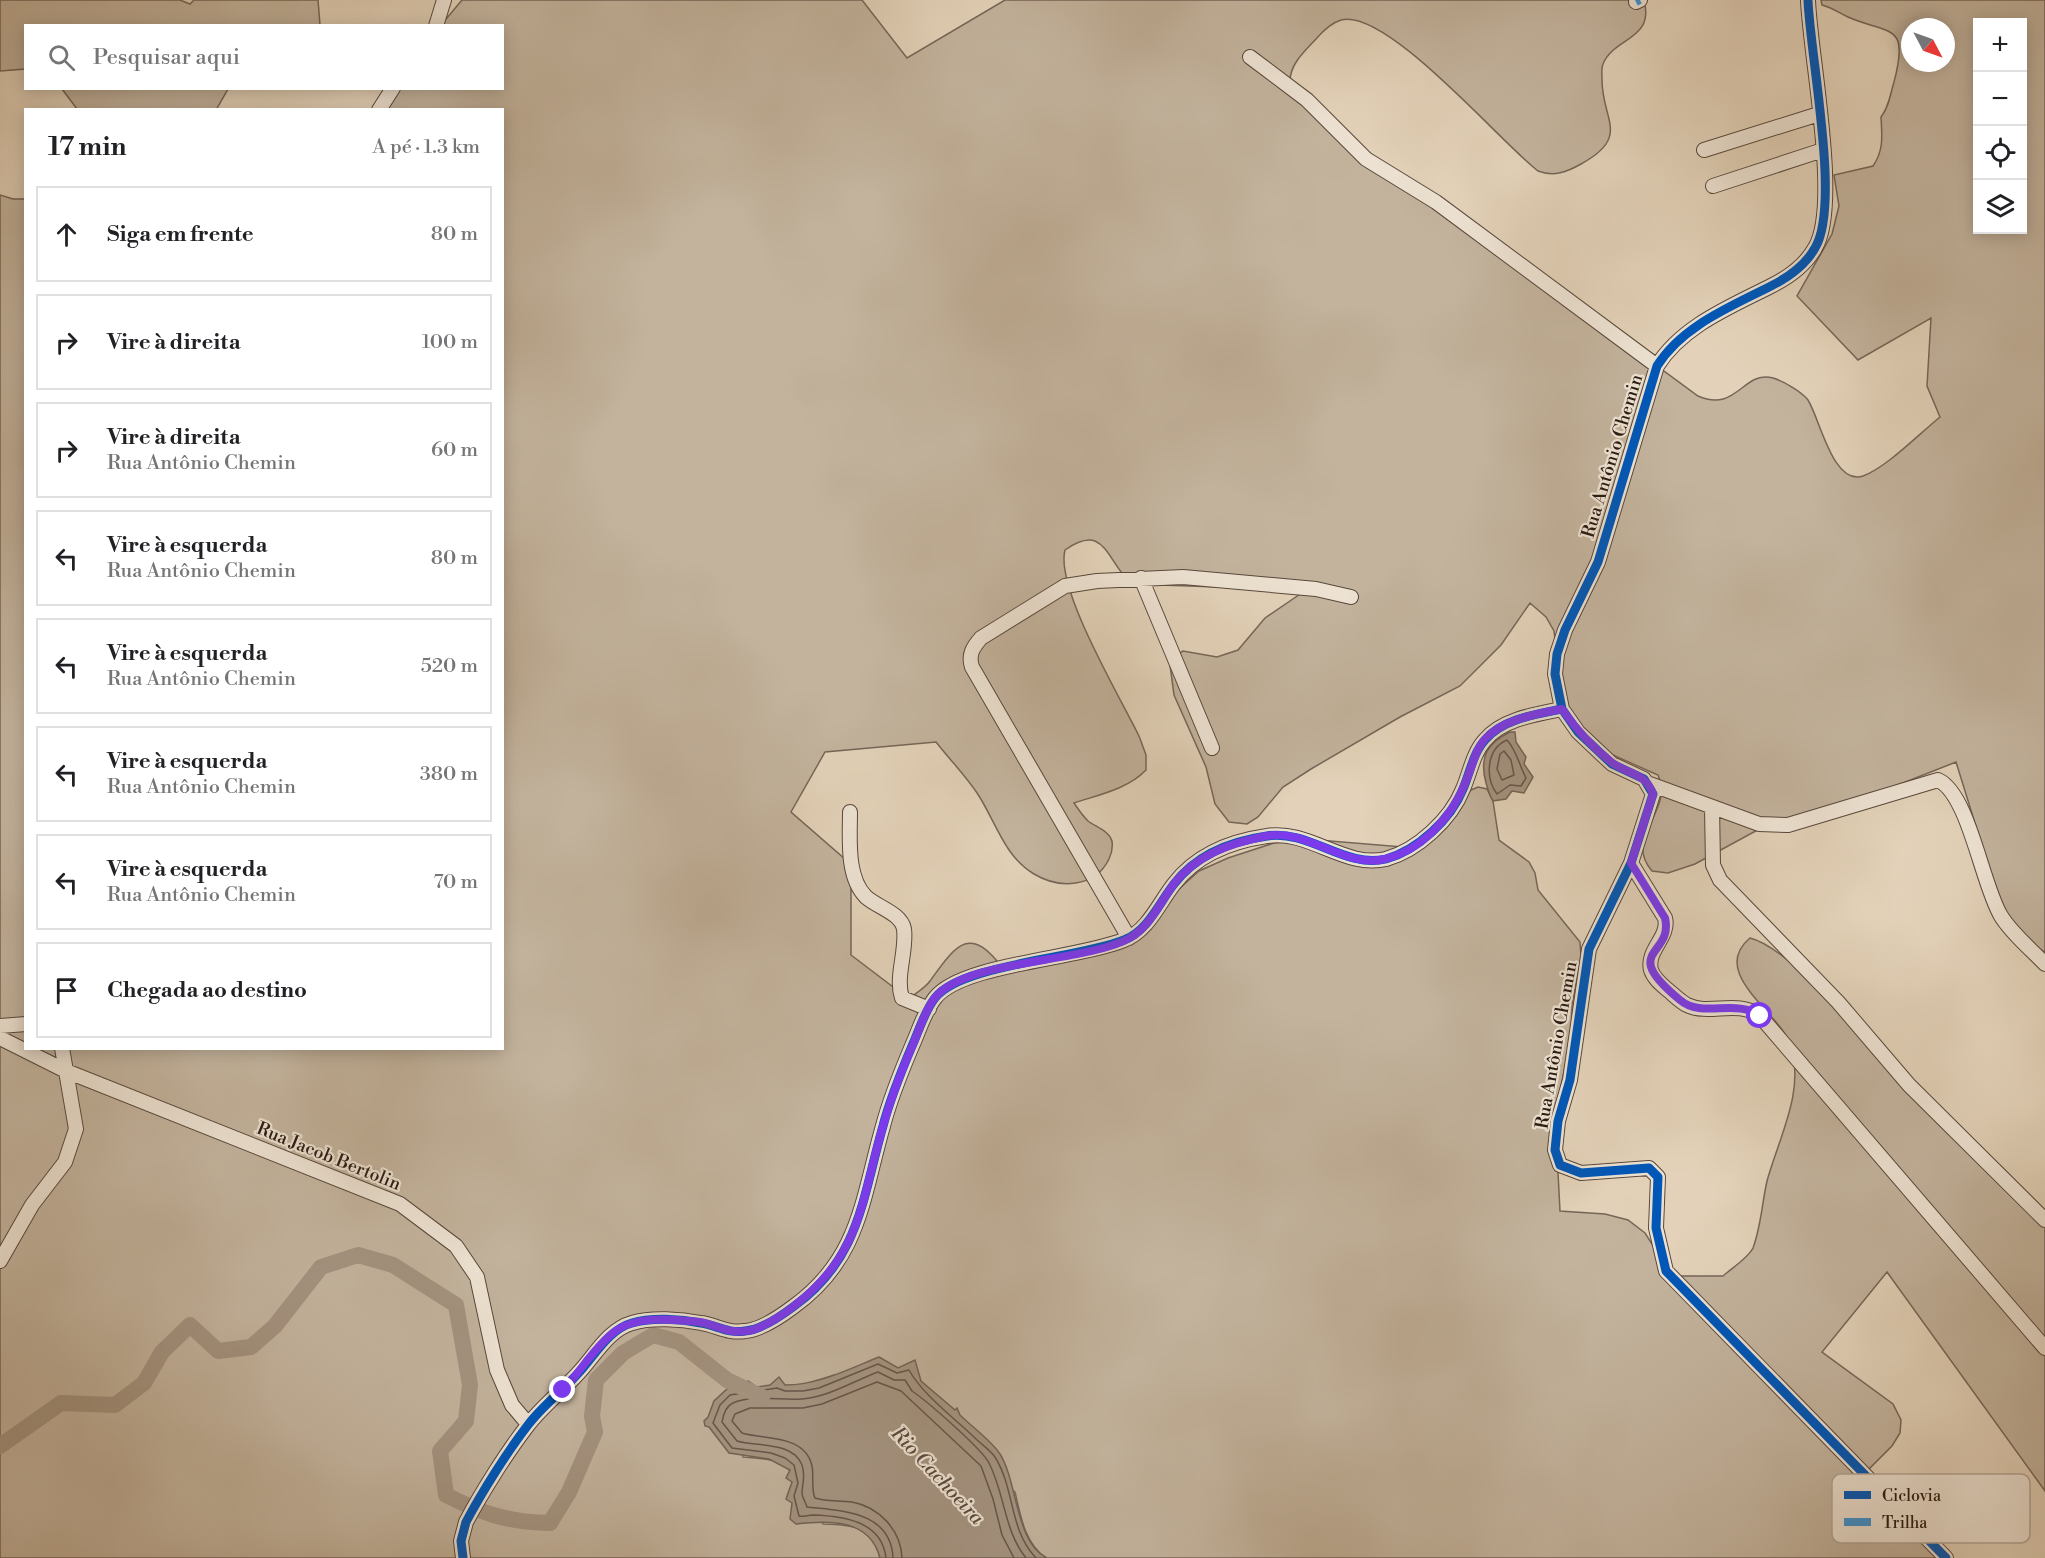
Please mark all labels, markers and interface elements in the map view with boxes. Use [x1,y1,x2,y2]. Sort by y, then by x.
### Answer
north arrow [1901,18,1955,72]
map controls [1973,18,2027,234]
button: + [1973,18,2027,72]
search box [24,24,504,90]
icon: search [45,41,78,74]
text: Pesquisar aqui [93,44,240,71]
button: − [1973,72,2027,126]
button: locate [1973,126,2027,180]
text: 17 min [48,131,126,163]
text: A pé · 1.3 km [372,135,480,160]
button: layers [1973,180,2027,234]
icon: ahead [50,218,83,251]
text: Siga em frente [107,221,254,248]
text: 80 m [431,222,478,247]
icon: right [50,326,83,359]
text: Vire à direita [107,329,241,356]
text: 100 m [422,330,478,355]
street label: Rua Antônio Chemin [1577,371,1648,541]
text: Vire à direita [107,424,241,451]
icon: right [50,434,83,467]
text: 60 m [431,438,478,463]
text: Rua Antônio Chemin [107,451,296,476]
text: Vire à esquerda [107,532,267,559]
icon: left [50,542,83,575]
text: 80 m [431,546,478,571]
text: Rua Antônio Chemin [107,559,296,584]
text: Vire à esquerda [107,640,267,667]
icon: left [50,650,83,683]
text: 520 m [421,654,478,679]
text: Rua Antônio Chemin [107,667,296,692]
text: Vire à esquerda [107,748,267,775]
icon: left [50,758,83,791]
text: 380 m [420,762,478,787]
text: Rua Antônio Chemin [107,775,296,800]
text: Vire à esquerda [107,856,267,883]
icon: left [50,866,83,899]
text: 70 m [434,870,478,895]
text: Rua Antônio Chemin [107,883,296,908]
street label: Rua Antônio Chemin [1530,959,1583,1131]
icon: arrive [50,974,83,1007]
text: Chegada ao destino [107,977,307,1004]
route start [1746,1002,1772,1028]
street label: Rua Jacob Bertolin [253,1117,405,1196]
route end [549,1376,575,1402]
water label: Rio Cachoeira [884,1421,989,1531]
legend [1832,1474,2030,1543]
text: Ciclovia [1882,1486,1942,1506]
text: Trilha [1882,1513,1928,1533]

